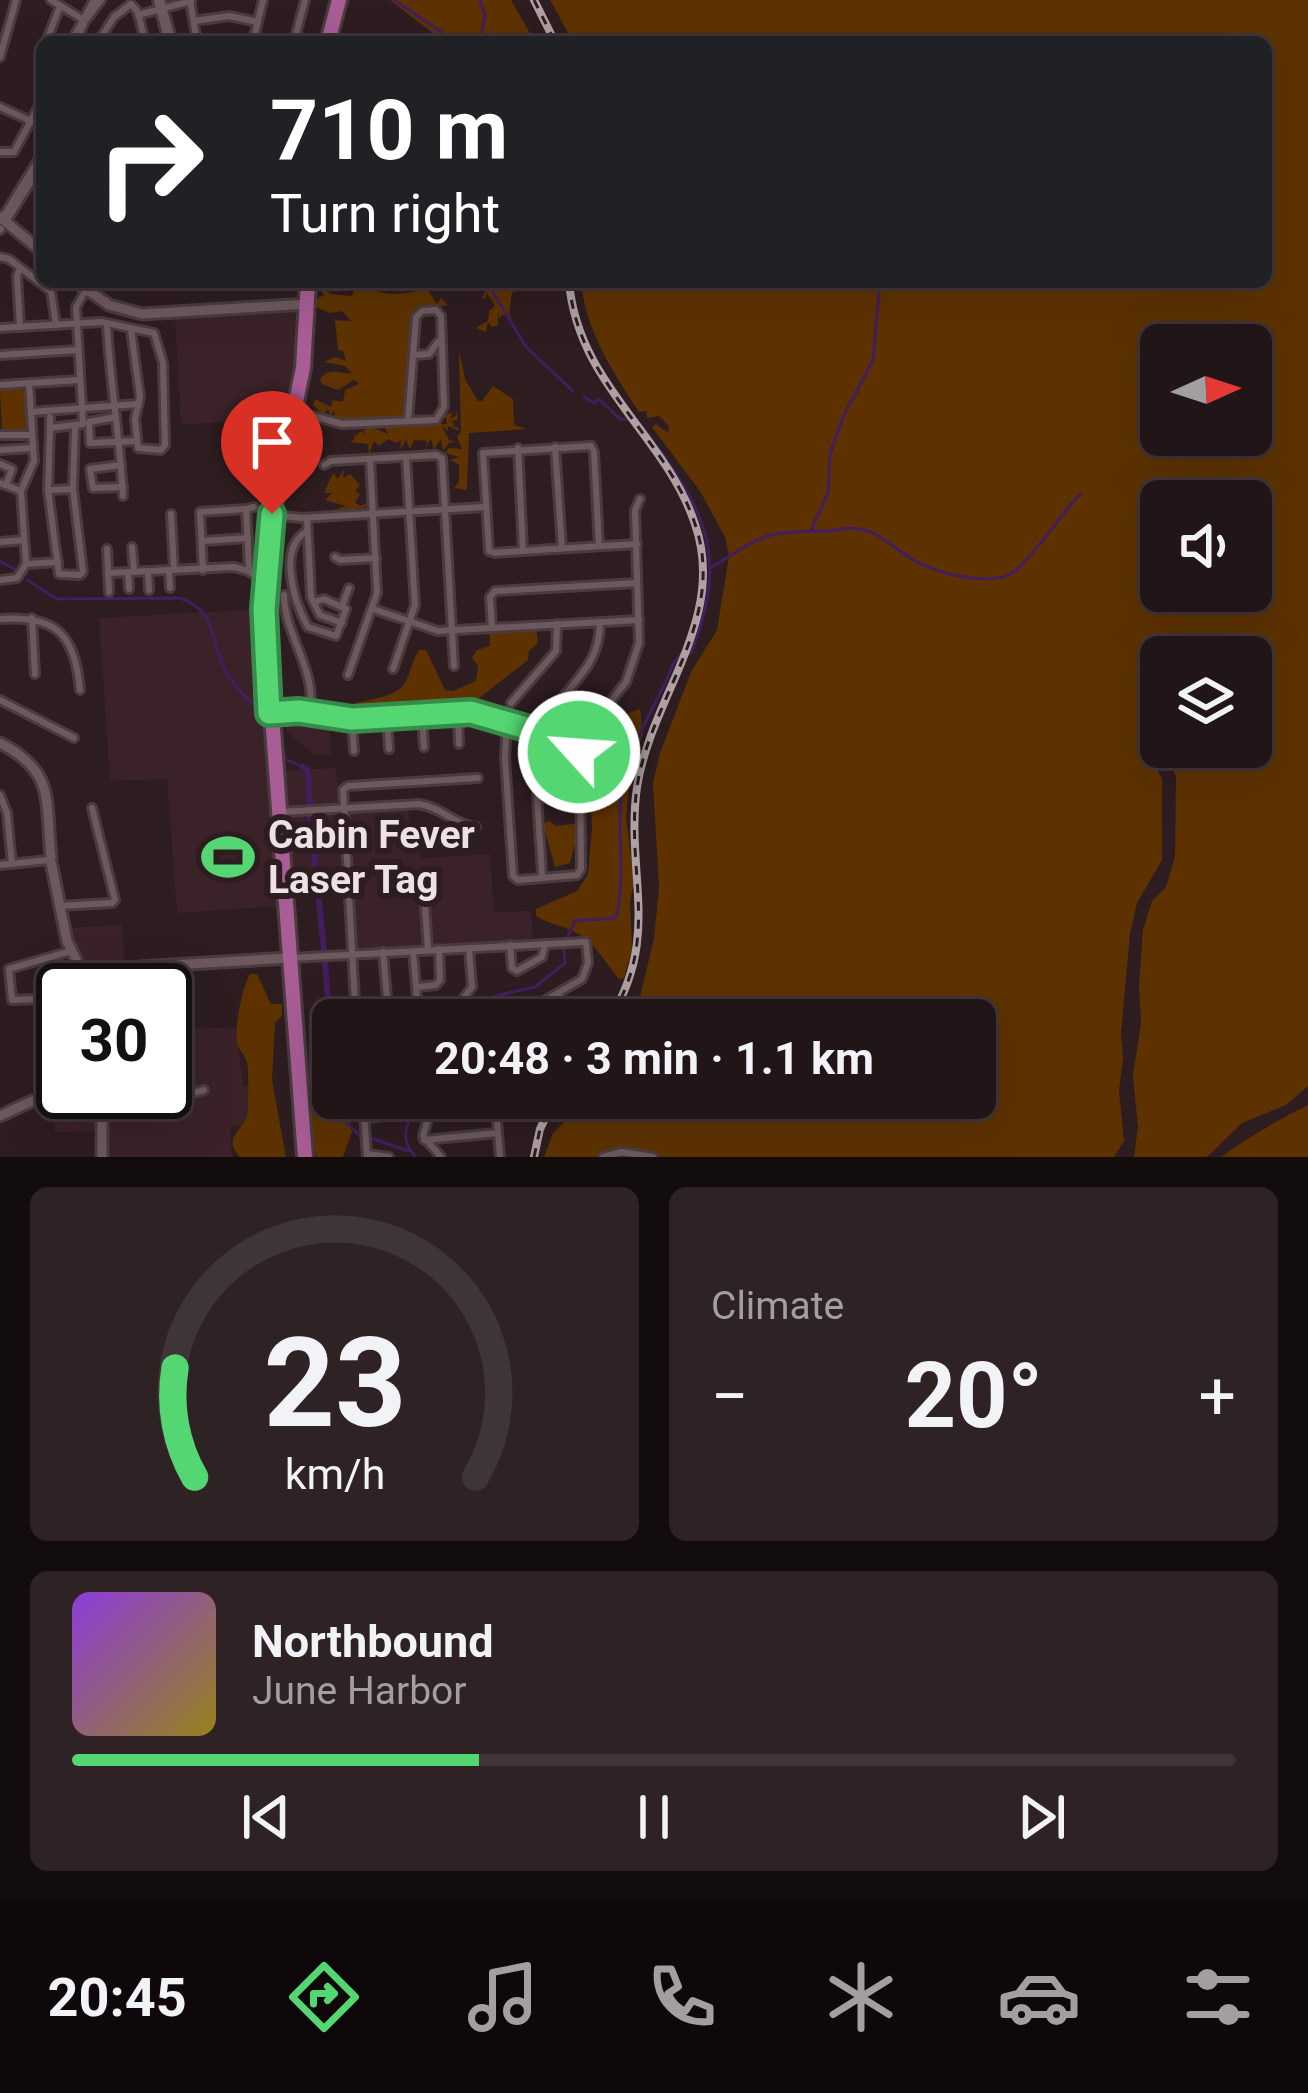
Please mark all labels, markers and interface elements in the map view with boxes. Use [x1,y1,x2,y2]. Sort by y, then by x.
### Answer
text: 710 m [270,81,508,180]
icon: right [72,84,228,240]
text: Turn right [270,182,500,245]
north arrow [1140,324,1272,456]
map controls [1140,324,1272,768]
pin [221,391,323,514]
icon: arrive [239,409,305,475]
button: sound [1140,480,1272,612]
button: layers [1140,636,1272,768]
position arrow [516,689,642,815]
place label: Cabin Fever Laser Tag [268,812,475,903]
sports icon: Cabin Fever Laser Tag [199,828,257,886]
speed limit sign: 30 [36,963,192,1119]
text: 20:48 · 3 min · 1.1 km [434,1032,874,1085]
text: Climate [711,1283,844,1329]
text: 23 [263,1310,406,1456]
text: 20° [904,1344,1043,1449]
text: − [711,1358,749,1435]
text: + [1199,1358,1236,1435]
text: km/h [284,1449,385,1499]
text: Northbound [252,1615,494,1668]
text: June Harbor [252,1668,467,1714]
icon: previous [233,1784,299,1850]
icon: pause [621,1784,687,1850]
icon: next [1009,1784,1075,1850]
icon: directions [282,1955,366,2039]
icon: music [461,1955,545,2039]
icon: phone [640,1955,724,2039]
icon: climate [819,1955,903,2039]
icon: car [997,1955,1081,2039]
icon: filters [1176,1955,1260,2039]
text: 20:45 [47,1966,187,2029]

